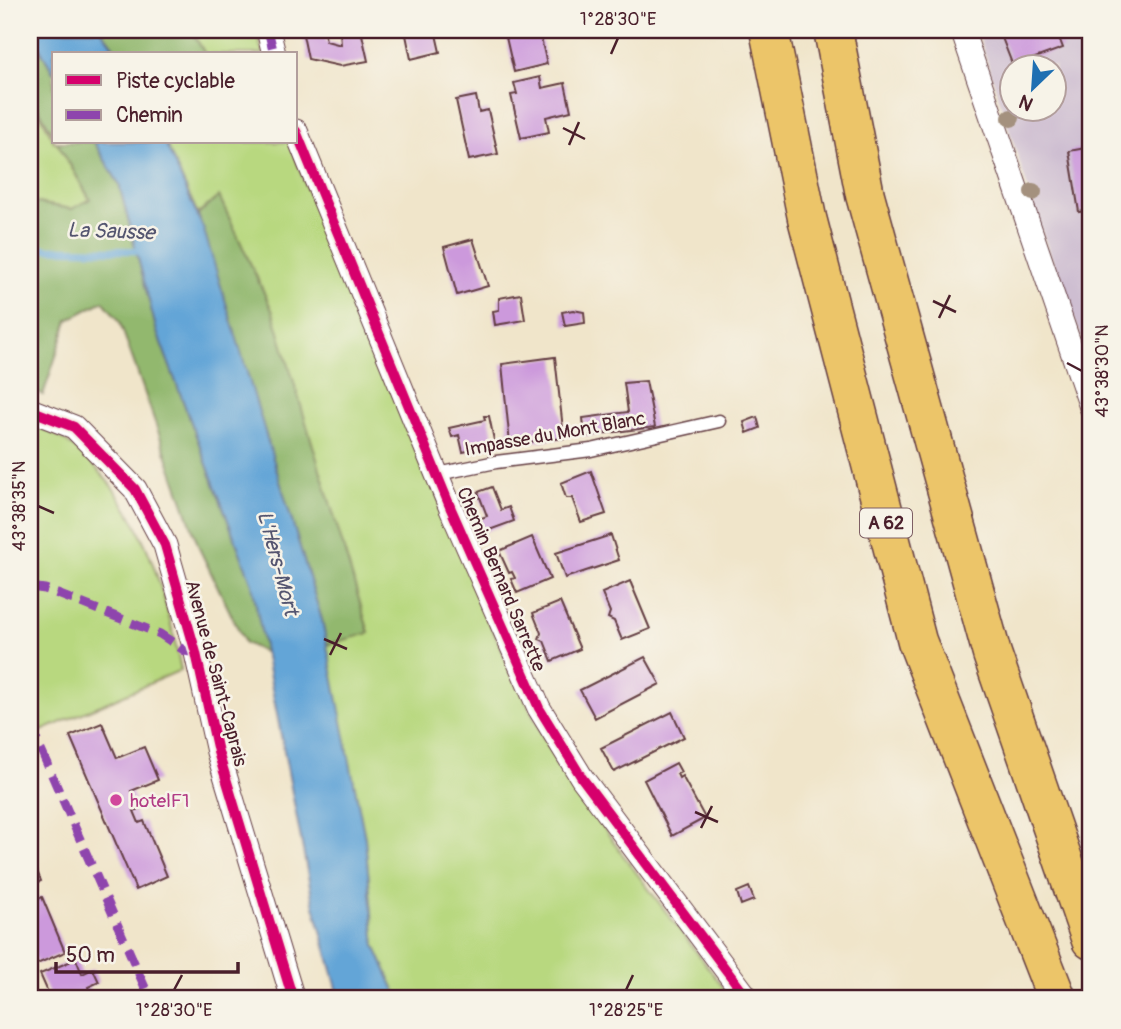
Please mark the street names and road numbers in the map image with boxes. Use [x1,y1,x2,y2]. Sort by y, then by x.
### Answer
street label: Impasse du Mont Blanc [463,406,648,462]
street label: Chemin Bernard Sarrette [451,483,551,676]
road number: A 62 [860,508,912,538]
street label: Avenue de Saint-Caprais [180,577,253,770]

